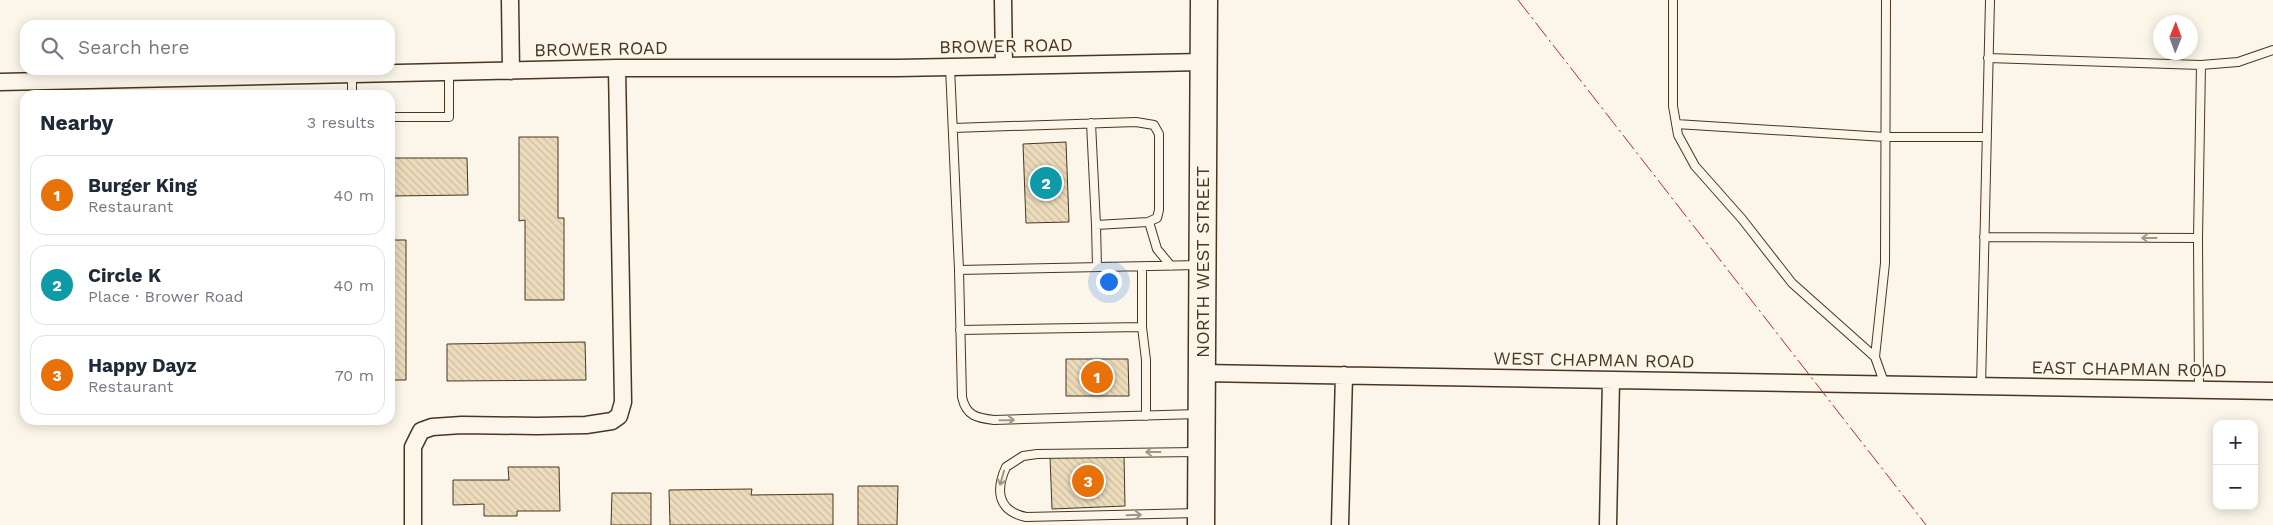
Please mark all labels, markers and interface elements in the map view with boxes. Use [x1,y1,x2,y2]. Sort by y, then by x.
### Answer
north arrow [2153,15,2198,60]
search box [20,20,395,75]
icon: search [38,34,66,62]
street label: BROWER ROAD [939,34,1073,57]
text: Search here [78,36,189,59]
street label: BROWER ROAD [534,37,668,60]
text: Nearby [40,110,113,135]
text: 3 results [307,113,375,132]
pin: 2 [1030,164,1062,202]
street label: NORTH WEST STREET [1192,166,1213,358]
text: Burger King [88,174,197,197]
text: 1 [54,186,60,205]
text: 40 m [334,186,374,205]
text: Restaurant [88,197,174,216]
one-way arrow [2141,233,2158,243]
text: Circle K [88,264,161,287]
your location [1096,269,1122,295]
text: 2 [52,276,62,295]
text: 40 m [334,276,374,295]
text: Place · Brower Road [88,287,244,306]
street label: WEST CHAPMAN ROAD [1493,347,1695,372]
text: Happy Dayz [88,354,197,377]
street label: EAST CHAPMAN ROAD [2031,356,2227,381]
pin: 1 [1081,358,1113,396]
text: 3 [52,366,62,385]
text: 70 m [335,366,374,385]
text: Restaurant [88,377,174,396]
one-way arrow [998,415,1014,425]
map controls [2213,420,2258,510]
button: + [2213,420,2258,465]
one-way arrow [1145,447,1162,457]
pin: 3 [1072,462,1104,500]
button: − [2213,465,2258,510]
one-way arrow [997,469,1007,485]
one-way arrow [1126,511,1142,520]

